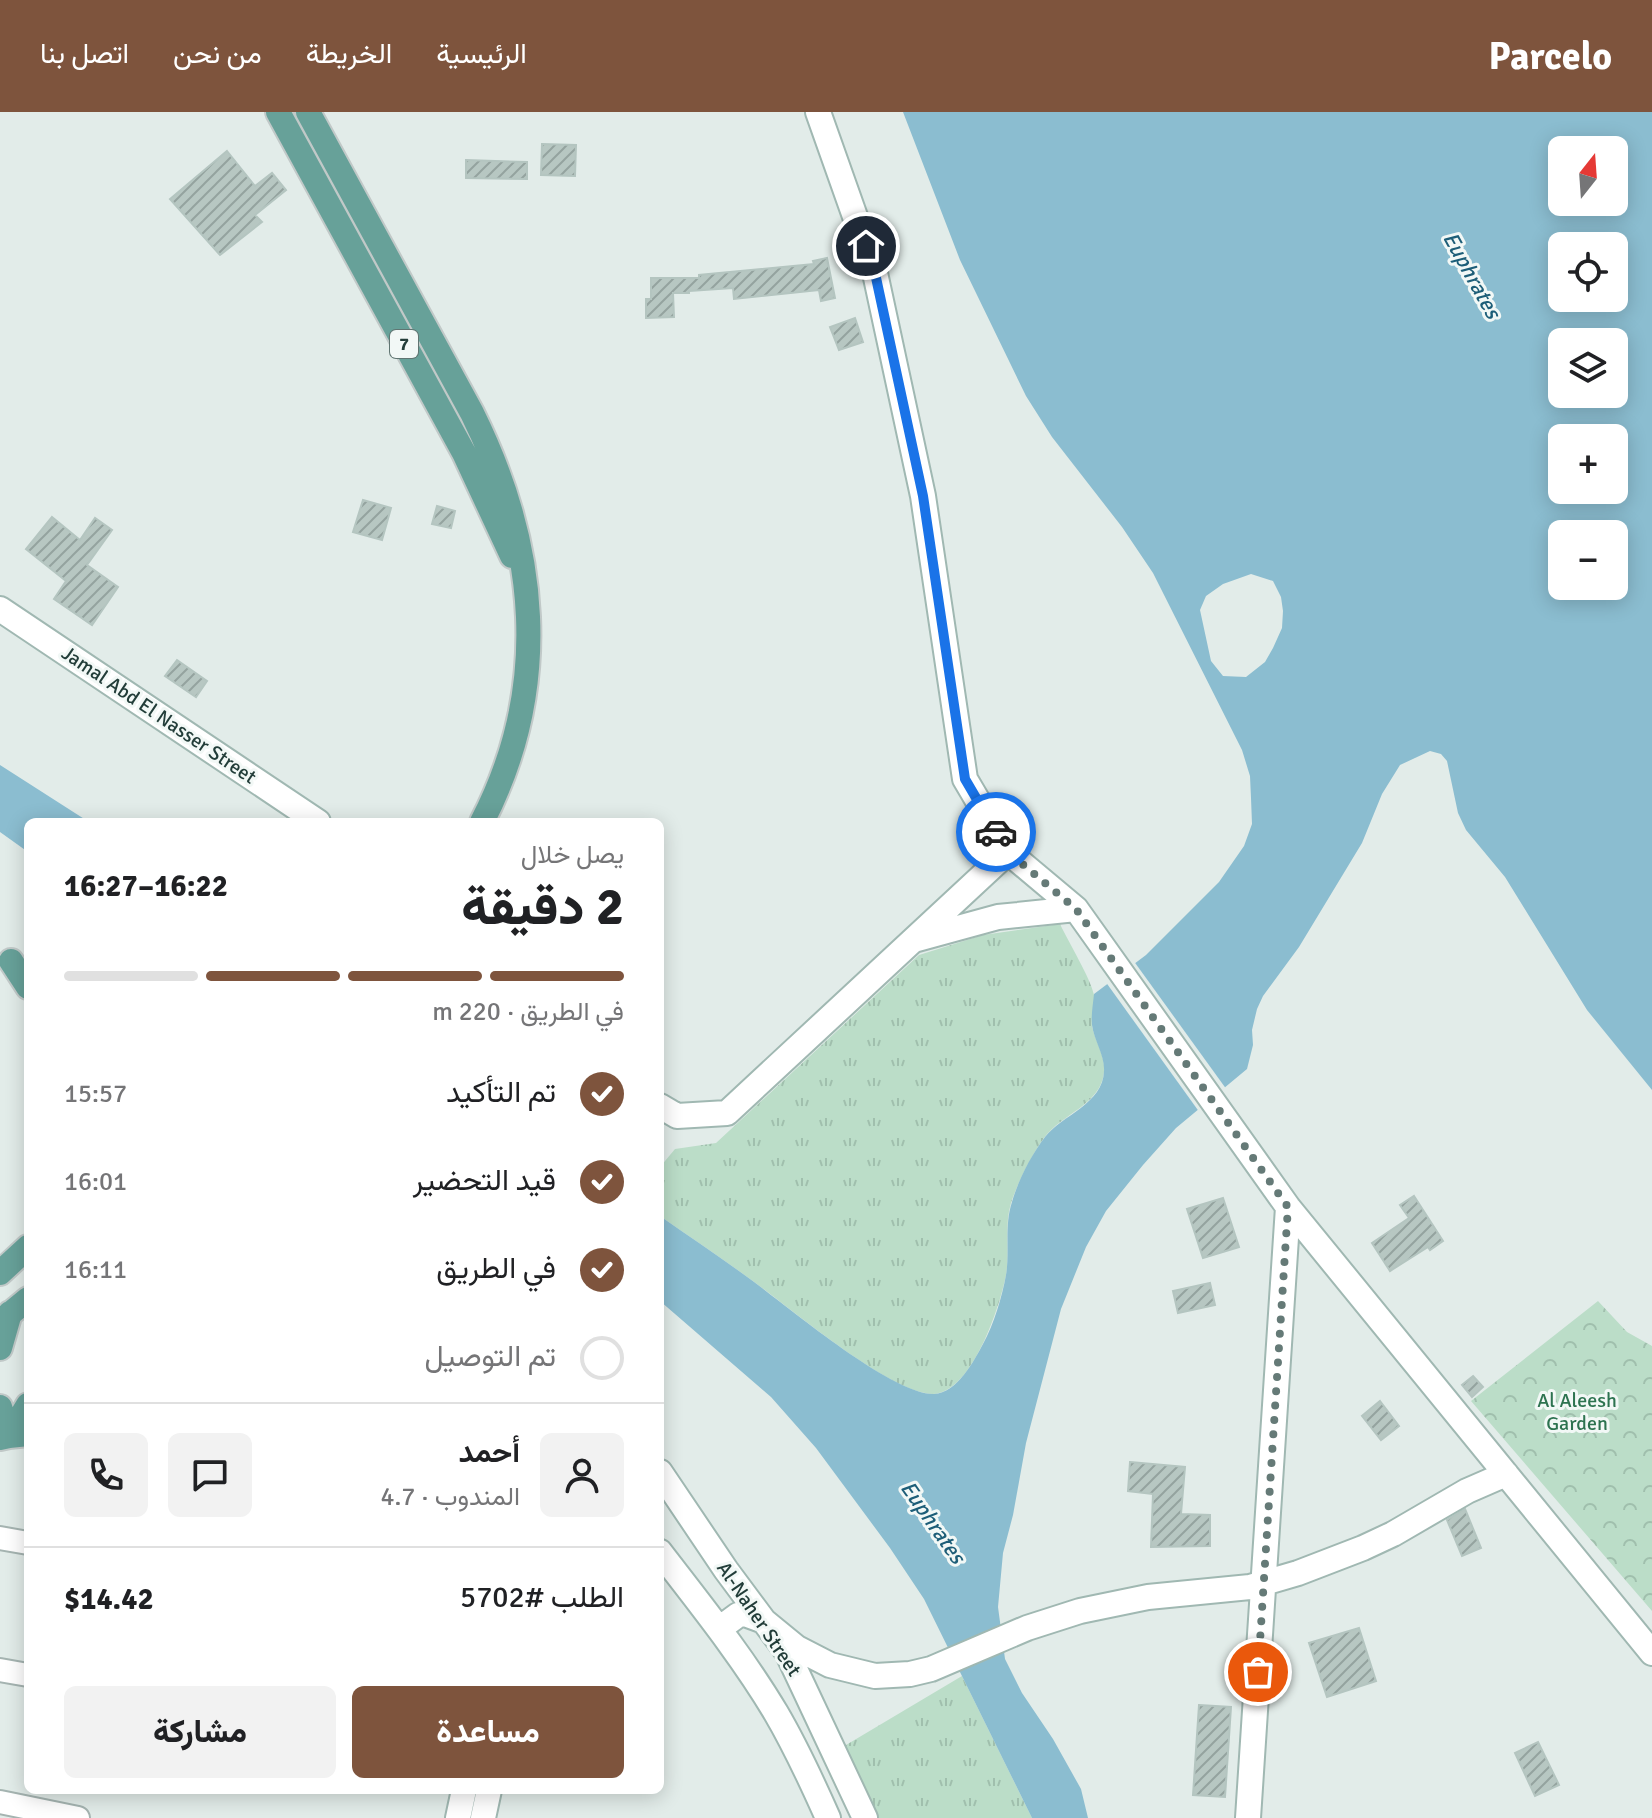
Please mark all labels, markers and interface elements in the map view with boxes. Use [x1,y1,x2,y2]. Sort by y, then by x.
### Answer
text: Parcelo [1488,33,1612,80]
text: اتصل بنا [40,37,129,71]
text: من نحن [173,37,262,71]
text: الخريطة [306,37,392,71]
text: الرئيسية [436,37,527,71]
north arrow [1548,136,1628,216]
map controls [1548,136,1628,600]
pin [832,212,900,280]
icon: home [844,224,888,268]
water label: Euphrates [1437,227,1508,325]
button: locate [1548,232,1628,312]
button: layers [1548,328,1628,408]
road number: 7 [390,330,418,358]
button: + [1548,424,1628,504]
button: − [1548,520,1628,600]
street label: Jamal Abd El Nasser Street [57,640,261,790]
courier [956,792,1036,872]
icon: car [974,810,1018,854]
text: يصل خلال [521,839,624,871]
text: 16:22–16:27 [64,868,228,905]
text: 2 دقيقة [461,875,624,939]
text: في الطريق · 220 m [432,996,624,1028]
icon: check [580,1072,624,1116]
text: تم التأكيد [446,1074,556,1111]
text: 15:57 [64,1078,127,1110]
icon: check [580,1160,624,1204]
text: قيد التحضير [413,1162,556,1199]
text: 16:01 [64,1166,127,1198]
icon: check [580,1248,624,1292]
text: في الطريق [436,1250,556,1287]
text: 16:11 [64,1254,127,1286]
text: تم التوصيل [424,1338,556,1375]
park label: Al Aleesh Garden [1537,1388,1617,1436]
button: phone [64,1433,148,1517]
button: chat [168,1433,252,1517]
button: person [540,1433,624,1517]
text: أحمد [458,1434,520,1471]
water label: Euphrates [895,1475,973,1571]
text: المندوب · 4.7 [380,1481,520,1513]
street label: Al-Naher Street [711,1557,807,1681]
text: الطلب #5702 [460,1579,624,1616]
text: $14.42 [64,1581,154,1618]
pin [1224,1638,1292,1706]
icon: bag [1236,1650,1280,1694]
button: مشاركة [64,1686,336,1778]
button: مساعدة [352,1686,624,1778]

